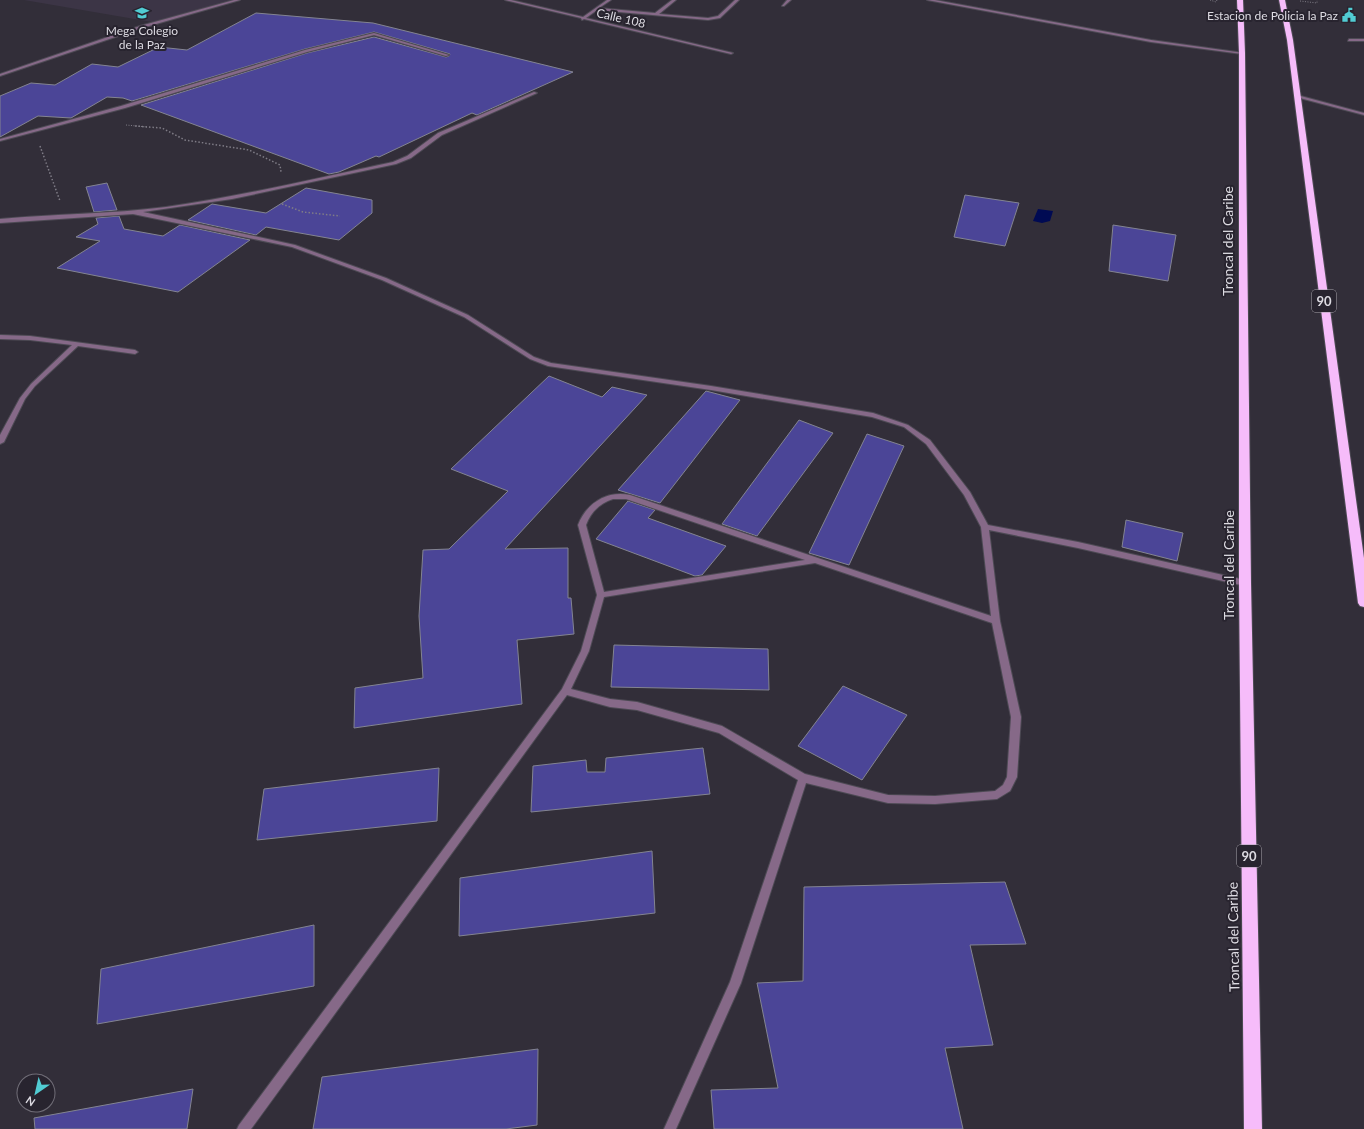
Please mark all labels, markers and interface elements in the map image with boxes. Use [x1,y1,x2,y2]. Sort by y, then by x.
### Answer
school or university icon: Mega Colegio de la Paz [134,5,150,21]
street label: Calle 108 [595,5,647,31]
public building icon: Estacion de Policia la Paz [1341,7,1357,23]
place label: Estacion de Policia la Paz [1207,8,1339,23]
place label: Mega Colegio de la Paz [106,23,178,52]
street label: Troncal del Caribe [1219,186,1236,296]
road number: 90 [1312,290,1336,312]
street label: Troncal del Caribe [1220,510,1237,620]
road number: 90 [1237,845,1261,867]
street label: Troncal del Caribe [1224,882,1242,992]
north arrow [16,1073,56,1113]
text: N [23,1094,37,1109]

